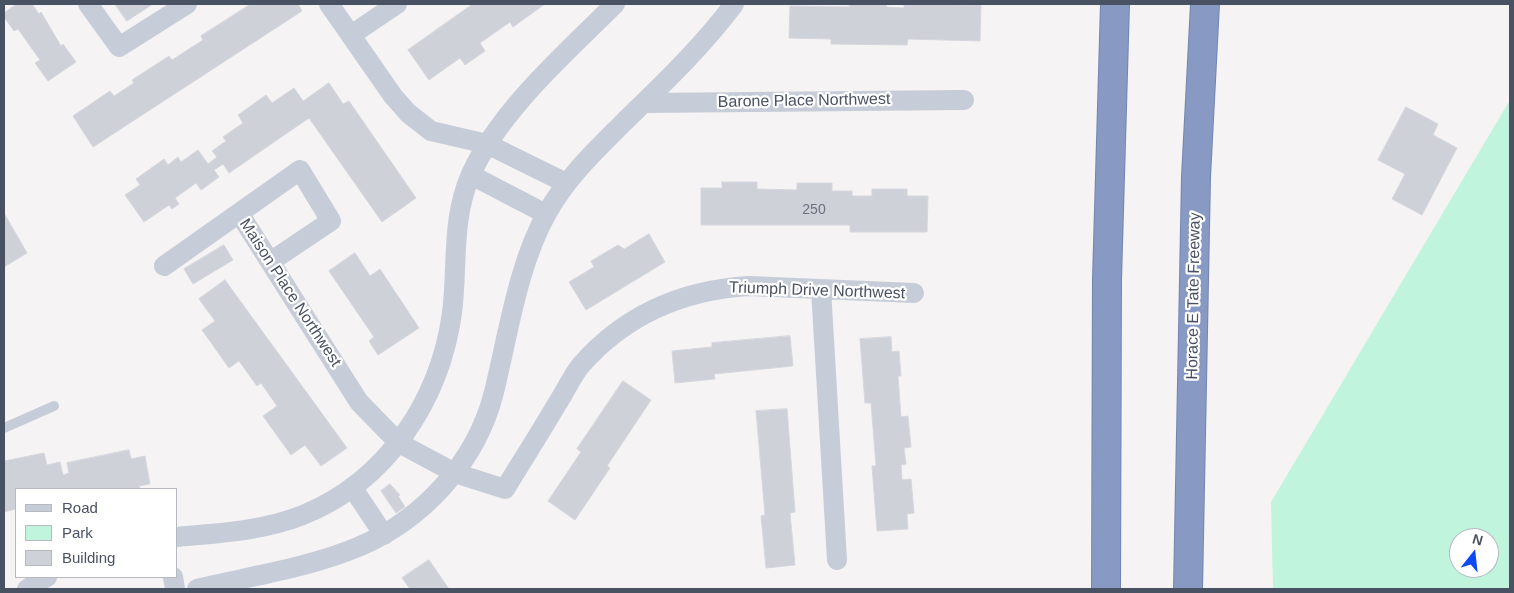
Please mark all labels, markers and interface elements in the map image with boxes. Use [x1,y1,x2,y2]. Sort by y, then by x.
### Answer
street label: Barone Place Northwest [718,90,890,112]
house number: 250 [802,202,826,218]
street label: Horace E Tate Freeway [1183,212,1205,380]
street label: Maison Place Northwest [235,215,345,371]
street label: Triumph Drive Northwest [729,278,905,304]
legend [15,488,178,578]
text: Road [62,499,98,516]
text: Park [62,524,93,541]
north arrow [1449,528,1499,578]
text: N [1471,530,1485,549]
text: Building [62,549,115,566]

